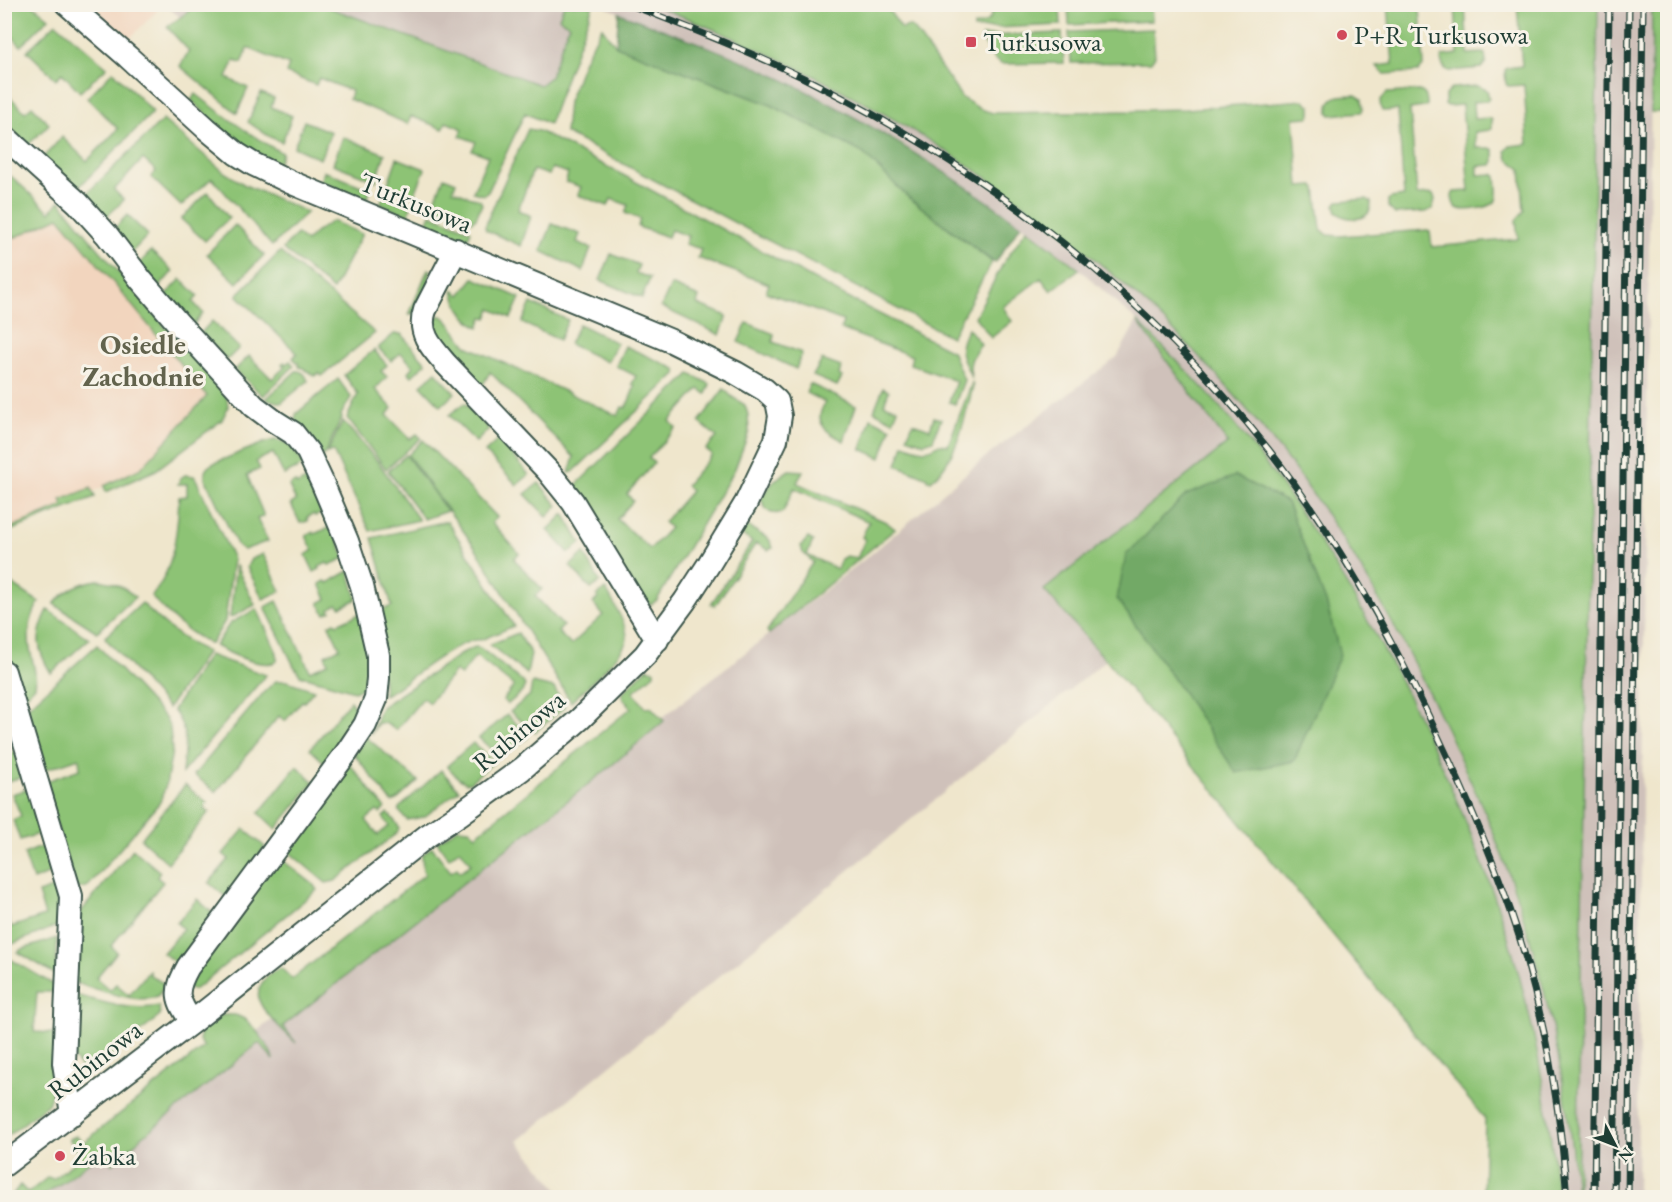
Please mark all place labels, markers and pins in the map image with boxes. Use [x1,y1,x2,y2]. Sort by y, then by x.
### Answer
place label: P+R Turkusowa [1354,17,1528,52]
place label: Turkusowa [983,24,1102,59]
marker: P+R Turkusowa [1335,28,1349,42]
marker: Turkusowa [964,35,978,49]
place label: Żabka [72,1138,136,1173]
marker: Żabka [53,1149,67,1163]

